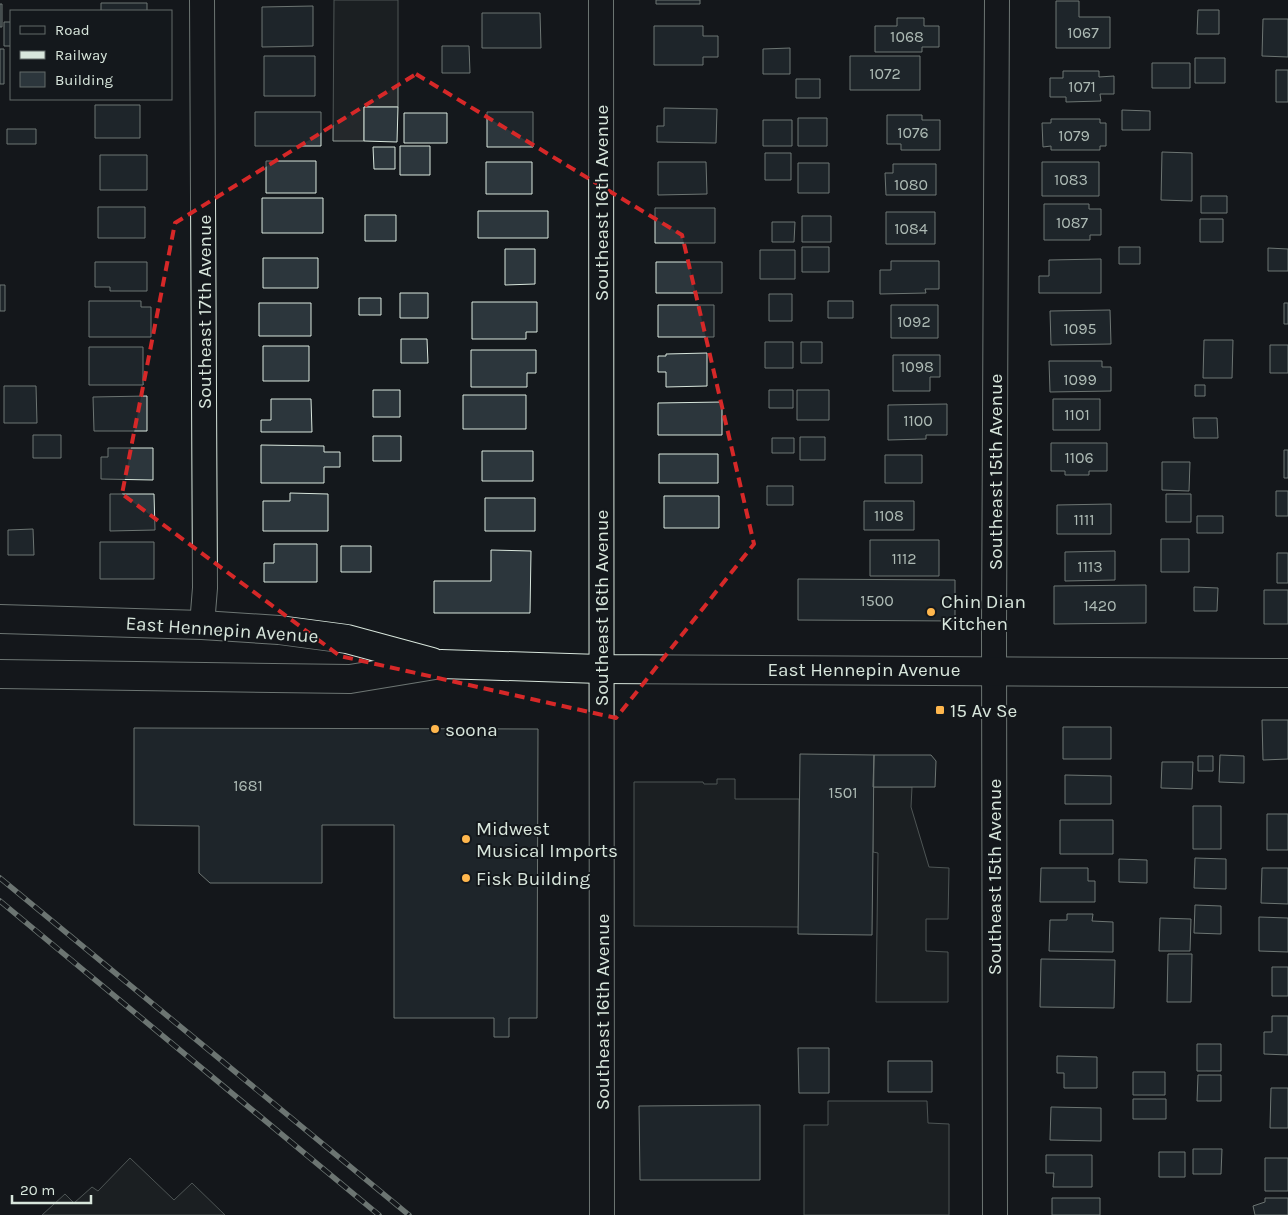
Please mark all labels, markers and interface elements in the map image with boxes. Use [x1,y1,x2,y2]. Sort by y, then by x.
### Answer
legend [10,10,172,100]
text: Road [55,21,90,39]
house number: 1067 [1067,23,1099,42]
house number: 1068 [890,27,924,46]
text: Railway [55,46,107,64]
house number: 1072 [869,64,901,83]
text: Building [55,71,113,89]
house number: 1071 [1068,77,1096,96]
street label: Southeast 16th Avenue [591,105,613,301]
house number: 1076 [897,123,929,142]
house number: 1079 [1058,126,1090,145]
house number: 1083 [1054,170,1088,189]
house number: 1080 [894,175,928,194]
house number: 1087 [1056,213,1089,232]
street label: Southeast 17th Avenue [194,215,216,409]
house number: 1084 [894,219,928,238]
house number: 1092 [897,312,931,331]
house number: 1095 [1063,319,1097,338]
house number: 1098 [900,357,934,376]
house number: 1099 [1063,370,1097,389]
street label: Southeast 15th Avenue [985,374,1007,570]
house number: 1101 [1064,405,1090,424]
house number: 1100 [903,411,933,430]
house number: 1106 [1064,448,1094,467]
house number: 1108 [874,506,904,525]
street label: Southeast 16th Avenue [591,510,613,706]
house number: 1111 [1073,510,1095,529]
house number: 1112 [891,549,917,568]
house number: 1113 [1077,557,1103,576]
house number: 1500 [860,591,894,610]
place label: Chin Dian Kitchen [941,591,1026,635]
house number: 1420 [1084,596,1117,615]
marker: Chin Dian Kitchen [925,606,937,618]
street label: East Hennepin Avenue [125,612,319,648]
street label: East Hennepin Avenue [767,659,961,681]
place label: 15 Av Se [950,700,1017,722]
marker: 15 Av Se [934,704,946,716]
place label: soona [445,719,498,741]
marker: soona [429,723,441,735]
house number: 1681 [233,776,263,795]
street label: Southeast 15th Avenue [984,779,1006,975]
house number: 1501 [828,783,858,802]
place label: Midwest Musical Imports [476,818,618,862]
marker: Midwest Musical Imports [460,833,472,845]
place label: Fisk Building [476,868,591,890]
marker: Fisk Building [460,872,472,884]
street label: Southeast 16th Avenue [592,914,614,1110]
scale bar [12,1172,91,1204]
text: 20 m [20,1181,55,1199]

